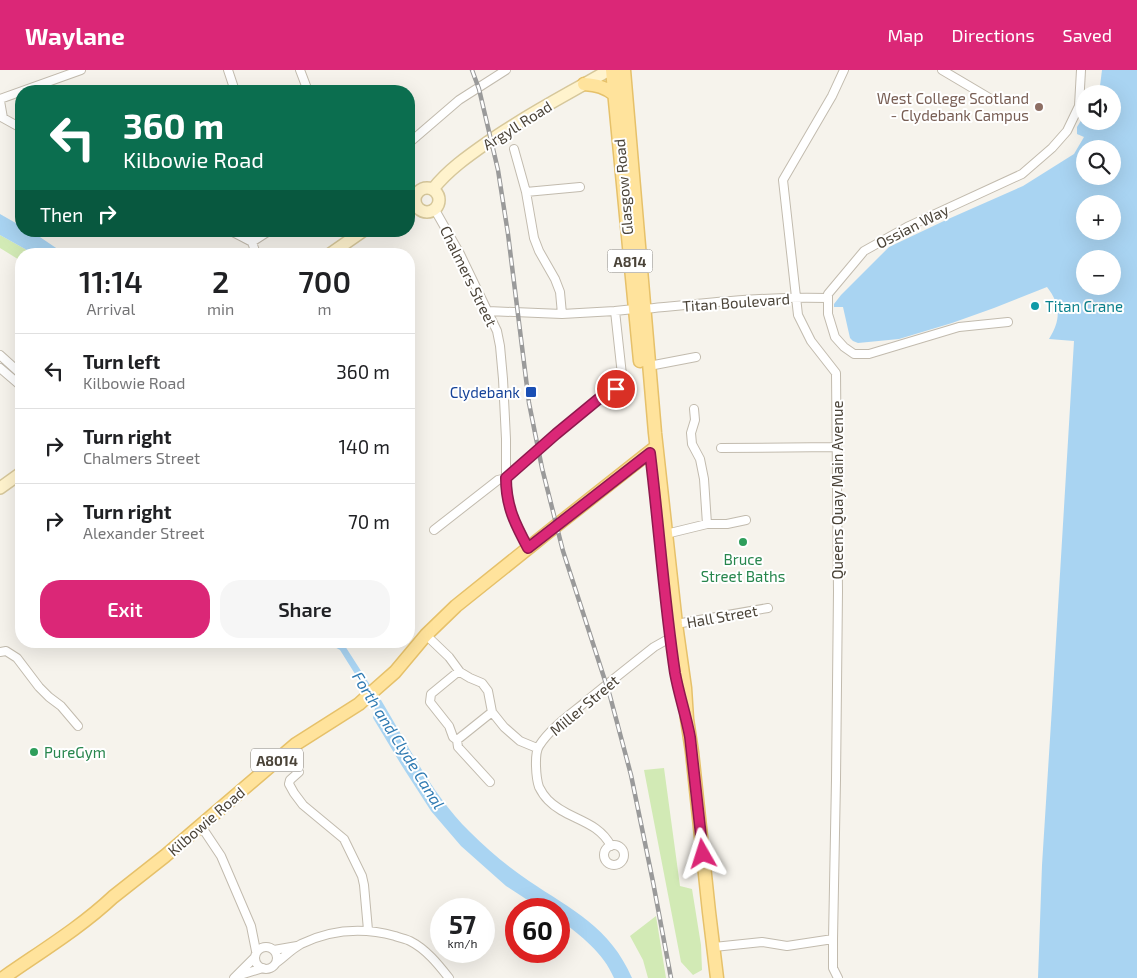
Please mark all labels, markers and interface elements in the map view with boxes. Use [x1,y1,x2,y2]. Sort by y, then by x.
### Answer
text: Waylane [25,21,125,50]
text: Map [887,24,924,46]
text: Directions [952,24,1035,46]
text: Saved [1063,24,1112,46]
map controls [1076,85,1121,295]
button: sound [1076,85,1121,130]
place label: West College Scotland - Clydebank Campus [877,89,1029,124]
street label: Argyll Road [479,97,555,153]
marker: West College Scotland - Clydebank Campus [1033,101,1045,113]
text: 360 m [123,104,224,146]
icon: left [40,105,105,170]
street label: Glasgow Road [610,138,636,236]
button: search [1076,140,1121,185]
text: Kilbowie Road [123,146,264,172]
button: + [1076,195,1121,240]
icon: right [93,200,121,228]
street label: Ossian Way [873,200,951,252]
text: Then [40,203,83,226]
street label: Chalmers Street [437,223,501,330]
road number: A814 [608,250,652,272]
button: − [1076,250,1121,295]
text: 11:14 [79,263,143,299]
text: 2 [212,263,229,299]
text: 700 [298,263,351,299]
street label: Titan Boulevard [682,289,790,315]
place label: Titan Crane [1045,297,1123,315]
text: Arrival [87,299,135,318]
text: min [207,299,234,318]
text: m [318,299,332,318]
marker: Titan Crane [1029,300,1041,312]
text: Turn left [83,350,160,373]
icon: left [40,357,68,385]
text: 360 m [336,360,390,383]
pin [595,368,637,410]
text: Kilbowie Road [83,373,186,392]
icon: arrive [602,375,630,403]
place label: Clydebank [450,383,520,401]
marker: Clydebank [524,385,538,399]
street label: Queens Quay Main Avenue [828,400,847,580]
text: Turn right [83,425,171,448]
icon: right [40,432,68,460]
text: 140 m [338,435,390,458]
text: Chalmers Street [83,448,200,467]
text: Turn right [83,500,171,523]
icon: right [40,507,68,535]
text: 70 m [348,510,390,533]
text: Alexander Street [83,523,205,542]
marker: Bruce Street Baths [737,536,749,548]
place label: Bruce Street Baths [701,550,785,585]
button: Exit [40,580,210,638]
button: Share [220,580,390,638]
street label: Hall Street [685,601,759,631]
water label: Forth and Clyde Canal [348,668,449,813]
street label: Miller Street [546,671,622,739]
place label: PureGym [44,743,106,761]
marker: PureGym [28,746,40,758]
road number: A8014 [251,748,303,772]
street label: Kilbowie Road [164,783,248,859]
position arrow [676,827,728,879]
speed limit sign: 60 [505,898,570,963]
text: 57 [449,909,476,939]
text: km/h [448,936,477,950]

